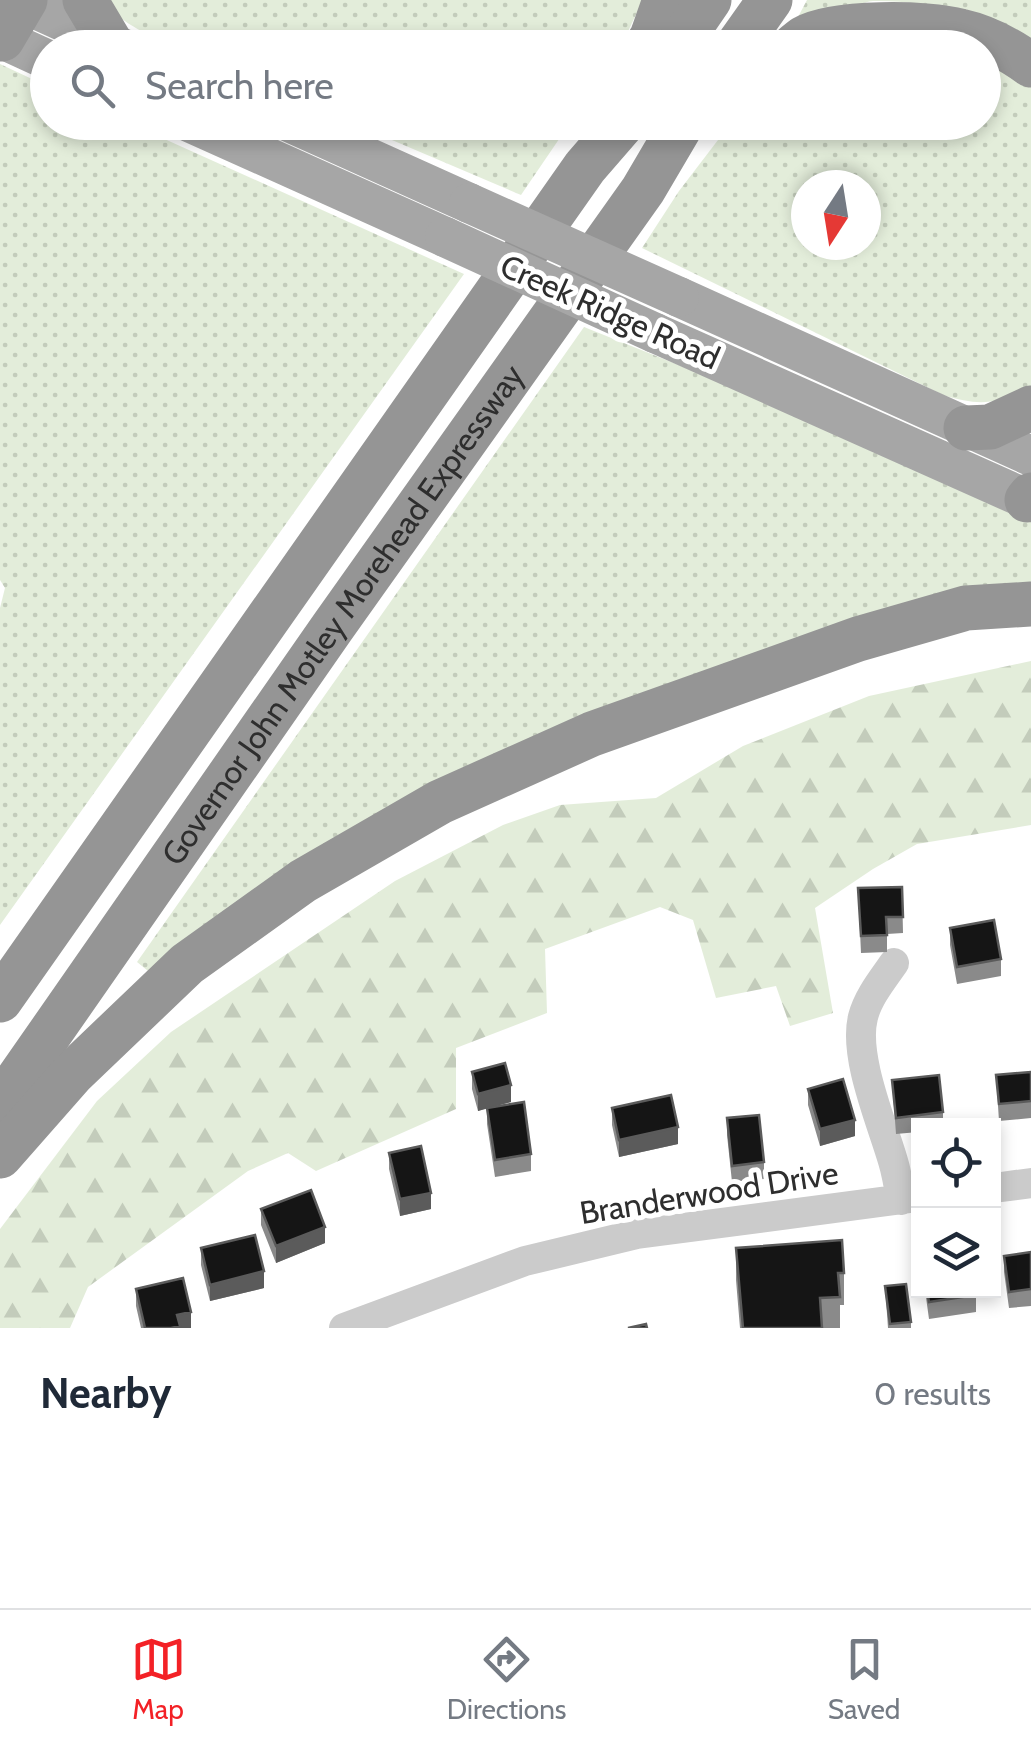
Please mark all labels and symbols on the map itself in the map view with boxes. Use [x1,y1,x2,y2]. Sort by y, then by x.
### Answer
north arrow [791,170,881,260]
street label: Creek Ridge Road [494,246,726,377]
street label: Governor John Motley Morehead Expressway [153,357,532,872]
street label: Branderwood Drive [577,1153,841,1232]

